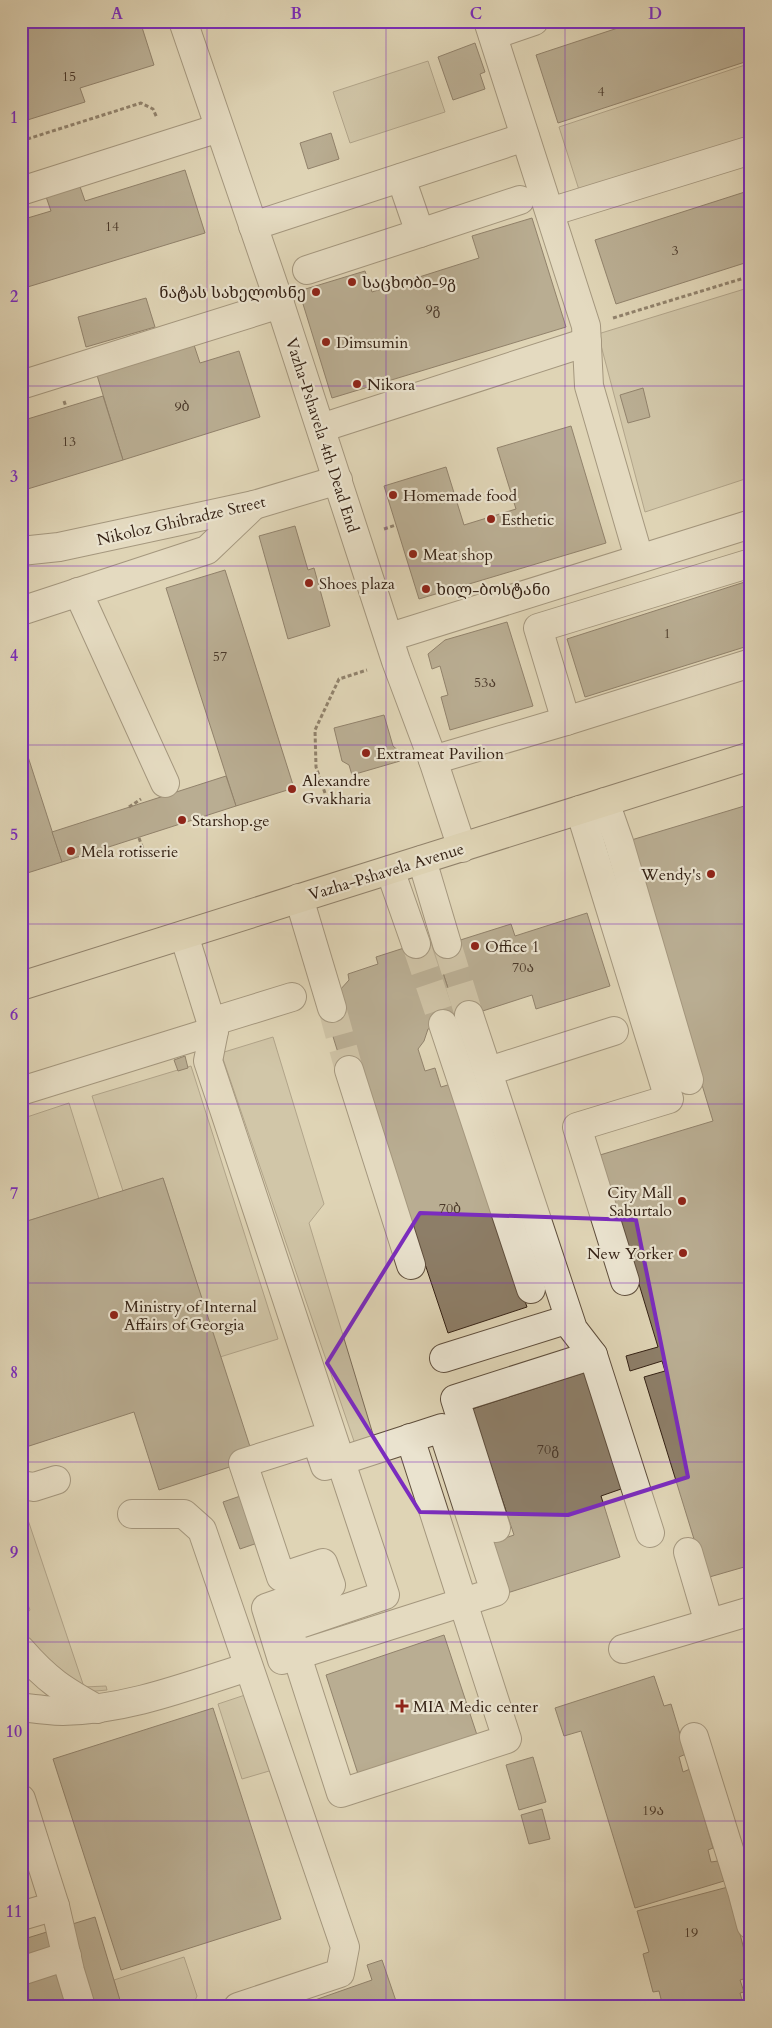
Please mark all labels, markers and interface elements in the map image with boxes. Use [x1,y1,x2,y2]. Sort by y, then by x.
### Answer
text: A [111,3,123,25]
text: B [290,3,302,25]
text: C [470,3,482,25]
text: D [648,3,662,25]
house number: 15 [62,67,76,86]
house number: 4 [597,82,605,101]
text: 1 [10,107,18,129]
house number: 14 [105,217,119,236]
house number: 3 [671,241,679,260]
place label: საცხობი-9გ [362,272,456,294]
marker: საცხობი-9გ [346,276,358,288]
place label: ნატას სახელოსნე [159,282,306,304]
text: 2 [10,286,18,308]
marker: ნატას სახელოსნე [310,286,322,298]
house number: 9გ [425,300,441,319]
place label: Dimsumin [336,332,408,354]
street label: Vazha-Pshavela 4th Dead End [280,335,364,536]
marker: Dimsumin [320,336,332,348]
place label: Nikora [367,374,415,396]
marker: Nikora [351,378,363,390]
house number: 9ბ [174,397,190,416]
house number: 13 [62,432,76,451]
text: 3 [10,466,18,488]
place label: Homemade food [403,485,518,507]
marker: Homemade food [387,489,399,501]
street label: Nikoloz Ghibradze Street [95,491,268,551]
place label: Esthetic [501,509,554,531]
marker: Esthetic [485,513,497,525]
place label: Meat shop [423,544,493,566]
marker: Meat shop [407,548,419,560]
place label: Shoes plaza [319,573,395,595]
marker: Shoes plaza [303,577,315,589]
place label: ხილ-ბოსტანი [436,579,550,601]
marker: ხილ-ბოსტანი [420,583,432,595]
house number: 1 [663,624,671,643]
text: 4 [10,645,18,667]
house number: 57 [213,647,227,666]
house number: 53ა [474,673,496,692]
place label: Extrameat Pavilion [376,743,504,765]
marker: Extrameat Pavilion [360,747,372,759]
place label: Alexandre Gvakharia [302,770,371,810]
marker: Alexandre Gvakharia [286,783,298,795]
place label: Starshop.ge [192,810,269,832]
marker: Starshop.ge [176,814,188,826]
text: 5 [10,824,18,846]
street label: Vazha-Pshavela Avenue [306,838,467,906]
place label: Mela rotisserie [81,841,178,863]
marker: Mela rotisserie [65,845,77,857]
place label: Wendy's [640,864,701,886]
marker: Wendy's [705,868,717,880]
place label: Office 1 [485,936,540,958]
marker: Office 1 [469,940,481,952]
house number: 70ა [512,958,534,977]
text: 6 [10,1004,18,1026]
place label: City Mall Saburtalo [607,1182,672,1222]
text: 7 [10,1183,18,1205]
marker: City Mall Saburtalo [676,1195,688,1207]
house number: 70ბ [439,1199,461,1218]
place label: New Yorker [587,1243,673,1265]
marker: New Yorker [677,1247,689,1259]
place label: Ministry of Internal Affairs of Georgia [124,1296,257,1336]
marker: Ministry of Internal Affairs of Georgia [108,1309,120,1321]
text: 8 [10,1362,18,1384]
house number: 70გ [537,1440,559,1459]
text: 9 [10,1542,18,1564]
place label: MIA Medic center [413,1696,538,1718]
marker: MIA Medic center [395,1699,409,1713]
text: 10 [6,1721,22,1743]
house number: 19ა [642,1801,664,1820]
text: 11 [6,1901,22,1923]
house number: 19 [684,1923,698,1942]

